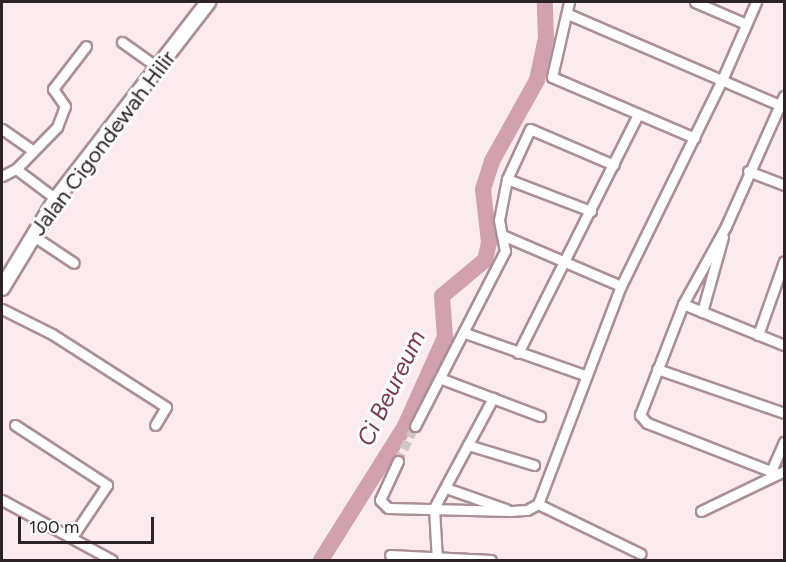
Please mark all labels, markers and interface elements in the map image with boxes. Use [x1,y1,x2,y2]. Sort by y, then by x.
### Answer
street label: Jalan Cigondewah Hilir [25,45,181,241]
water label: Ci Beureum [351,325,431,451]
scale bar [21,505,158,543]
text: 100 m [29,516,79,538]

